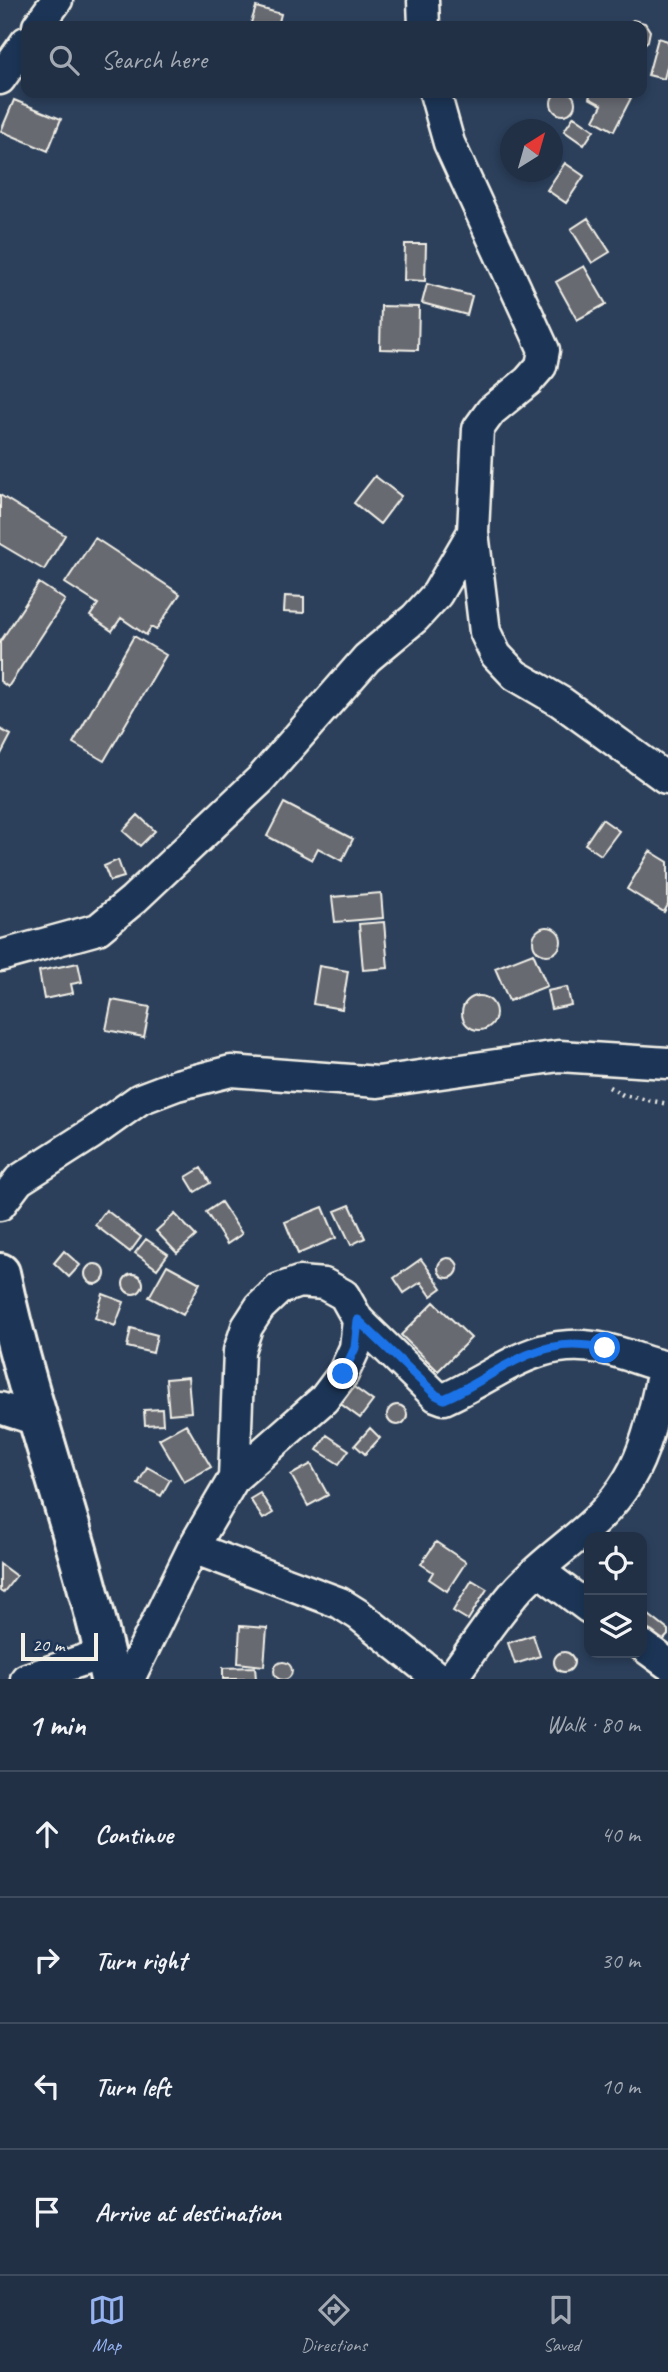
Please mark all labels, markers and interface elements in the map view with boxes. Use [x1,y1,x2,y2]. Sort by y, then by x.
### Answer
search box [21,21,647,98]
icon: search [45,41,83,79]
text: Search here [101,43,207,76]
north arrow [500,119,563,182]
route start [589,1332,620,1363]
route end [327,1358,358,1389]
map controls [584,1532,647,1658]
button: locate [584,1532,647,1595]
button: layers [584,1595,647,1658]
scale bar [21,1630,98,1662]
text: 20 m [32,1633,64,1657]
text: 1 min [28,1706,85,1744]
text: Walk · 80 m [547,1710,640,1739]
icon: ahead [28,1815,66,1853]
text: Continue [95,1818,173,1851]
text: 40 m [601,1820,640,1849]
icon: right [28,1941,66,1979]
text: Turn right [95,1944,186,1977]
text: 30 m [601,1946,640,1975]
icon: left [28,2067,66,2105]
text: Turn left [95,2070,170,2103]
text: 10 m [601,2072,640,2101]
icon: arrive [28,2193,66,2231]
text: Arrive at destination [95,2196,281,2229]
tab: Map [88,2291,126,2357]
tab: Directions [301,2291,367,2357]
tab: Saved [542,2291,580,2357]

